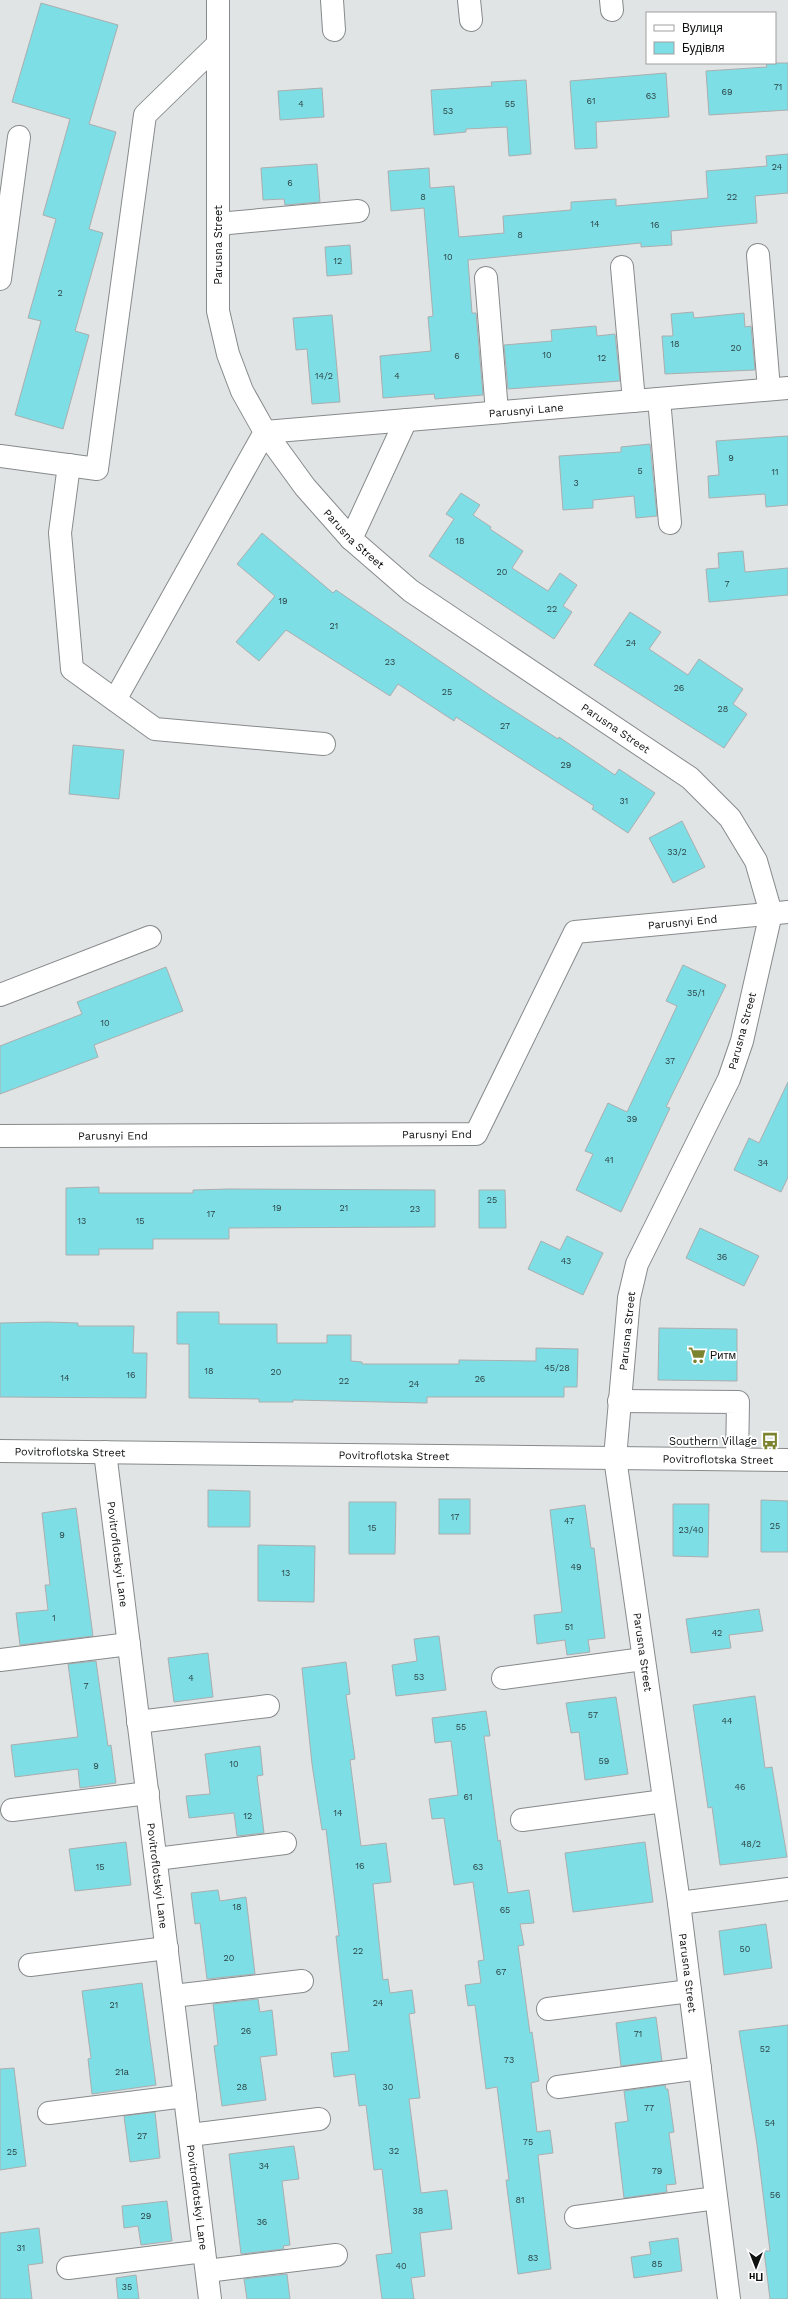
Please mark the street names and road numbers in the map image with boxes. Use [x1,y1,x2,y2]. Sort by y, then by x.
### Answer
street label: Parusna Street [212,205,225,285]
street label: Parusnyi Lane [488,401,564,420]
street label: Parusna Street [321,507,387,572]
street label: Parusna Street [579,701,653,756]
street label: Parusnyi End [647,913,718,932]
street label: Parusna Street [726,991,759,1071]
street label: Parusnyi End [402,1128,472,1141]
street label: Parusnyi End [78,1129,148,1143]
street label: Parusna Street [617,1290,638,1371]
street label: Povitroflotska Street [14,1445,126,1459]
street label: Povitroflotska Street [338,1449,450,1463]
street label: Povitroflotska Street [662,1453,774,1467]
street label: Povitroflotskyi Lane [104,1501,130,1608]
street label: Parusna Street [630,1612,655,1693]
street label: Povitroflotskyi Lane [144,1822,170,1930]
street label: Parusna Street [676,1933,699,2014]
street label: Povitroflotskyi Lane [184,2144,210,2251]

